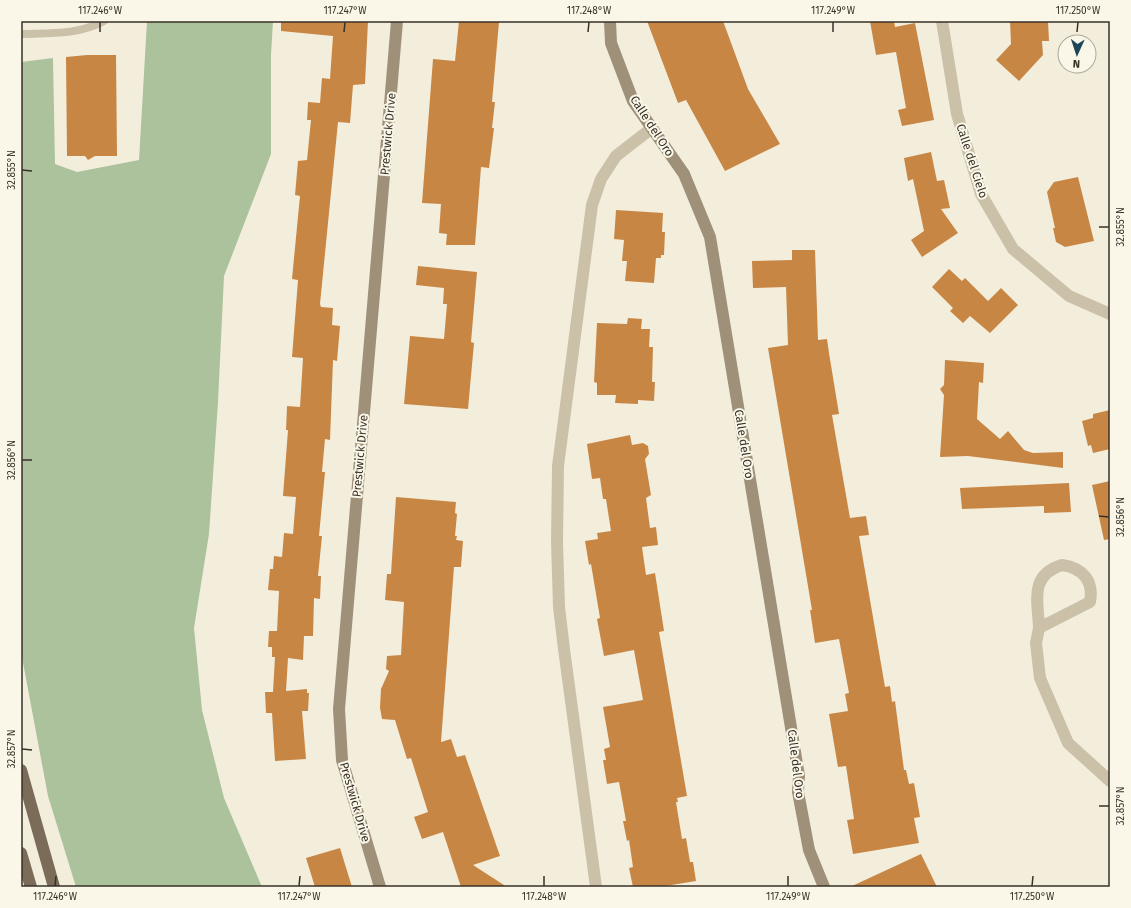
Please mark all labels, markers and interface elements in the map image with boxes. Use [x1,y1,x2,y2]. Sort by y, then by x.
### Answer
text: 117.246°W [78,5,123,17]
text: 117.247°W [323,5,367,17]
text: 117.248°W [567,5,612,17]
text: 117.249°W [811,5,856,17]
text: 117.250°W [1056,5,1101,17]
north arrow [1057,34,1097,74]
text: N [1073,57,1080,70]
street label: Prestwick Drive [377,92,399,176]
street label: Calle del Oro [627,93,677,159]
street label: Calle del Cielo [953,122,991,200]
text: 32.855°N [6,150,18,190]
text: 32.855°N [1115,207,1127,247]
street label: Calle del Oro [732,408,756,480]
street label: Prestwick Drive [349,414,371,498]
text: 32.856°N [6,440,18,480]
text: 32.856°N [1115,497,1127,537]
text: 32.857°N [6,729,18,769]
street label: Calle del Oro [785,729,807,799]
street label: Prestwick Drive [337,760,373,844]
text: 32.857°N [1115,786,1127,826]
text: 117.246°W [33,891,78,903]
text: 117.247°W [277,891,321,903]
text: 117.248°W [522,891,567,903]
text: 117.249°W [766,891,811,903]
text: 117.250°W [1010,891,1055,903]

